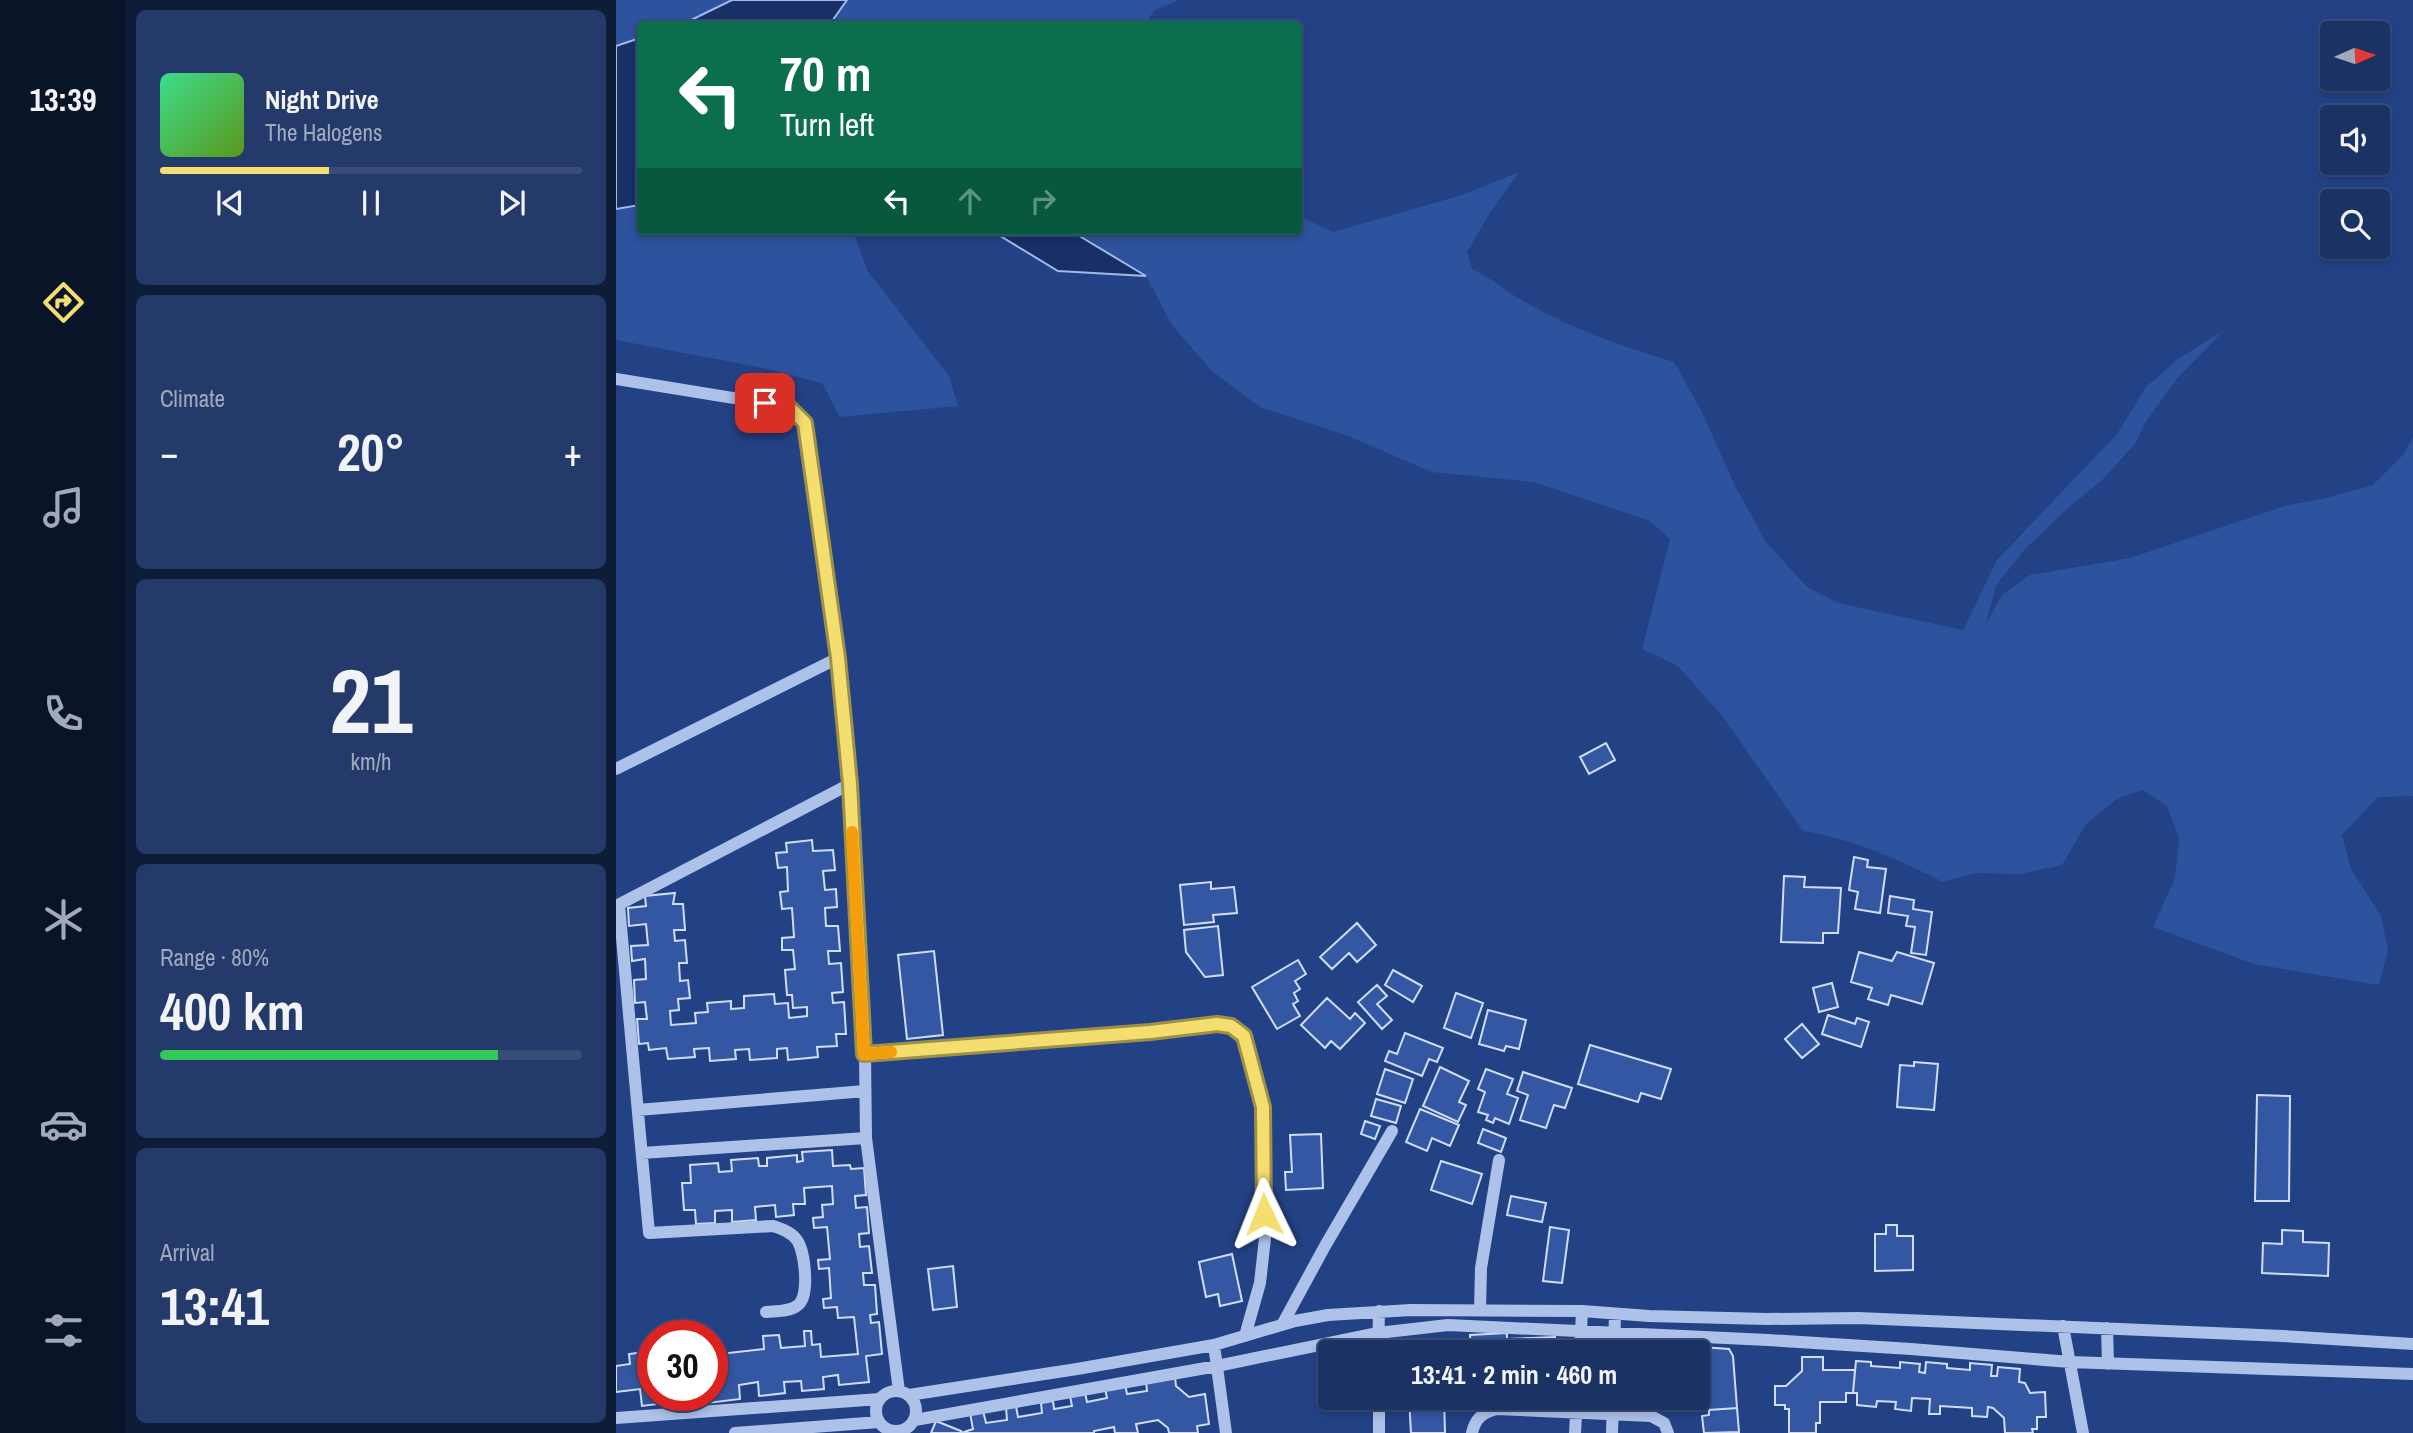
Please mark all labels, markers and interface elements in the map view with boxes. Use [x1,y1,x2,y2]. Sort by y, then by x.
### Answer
north arrow [2320,21,2390,91]
map controls [2320,21,2390,259]
text: 70 m [780,40,872,106]
icon: left [665,49,756,140]
text: 13:39 [29,78,97,121]
text: Night Drive [265,82,379,117]
text: Turn left [780,103,874,146]
button: sound [2320,105,2390,175]
text: The Halogens [265,117,382,148]
icon: left [878,182,916,220]
icon: ahead [951,182,989,220]
icon: right [1024,182,1062,220]
icon: previous [211,184,249,222]
icon: pause [352,184,390,222]
icon: next [493,184,531,222]
button: search [2320,189,2390,259]
icon: directions [39,278,88,327]
pin [735,373,795,433]
text: Climate [160,383,225,414]
icon: arrive [746,384,784,422]
text: 20° [337,417,405,487]
text: − [160,427,178,478]
text: + [564,427,582,478]
icon: music [39,483,88,532]
text: 21 [330,639,413,761]
icon: phone [39,689,88,738]
text: km/h [351,746,391,777]
icon: climate [39,895,88,944]
text: Range · 80% [160,942,269,973]
text: 400 km [160,976,305,1046]
icon: car [39,1100,88,1149]
position arrow [1227,1177,1301,1251]
text: Arrival [160,1237,215,1268]
text: 13:41 [160,1271,269,1341]
icon: filters [39,1306,88,1355]
speed limit sign: 30 [637,1320,728,1411]
text: 13:41 · 2 min · 460 m [1411,1357,1617,1392]

